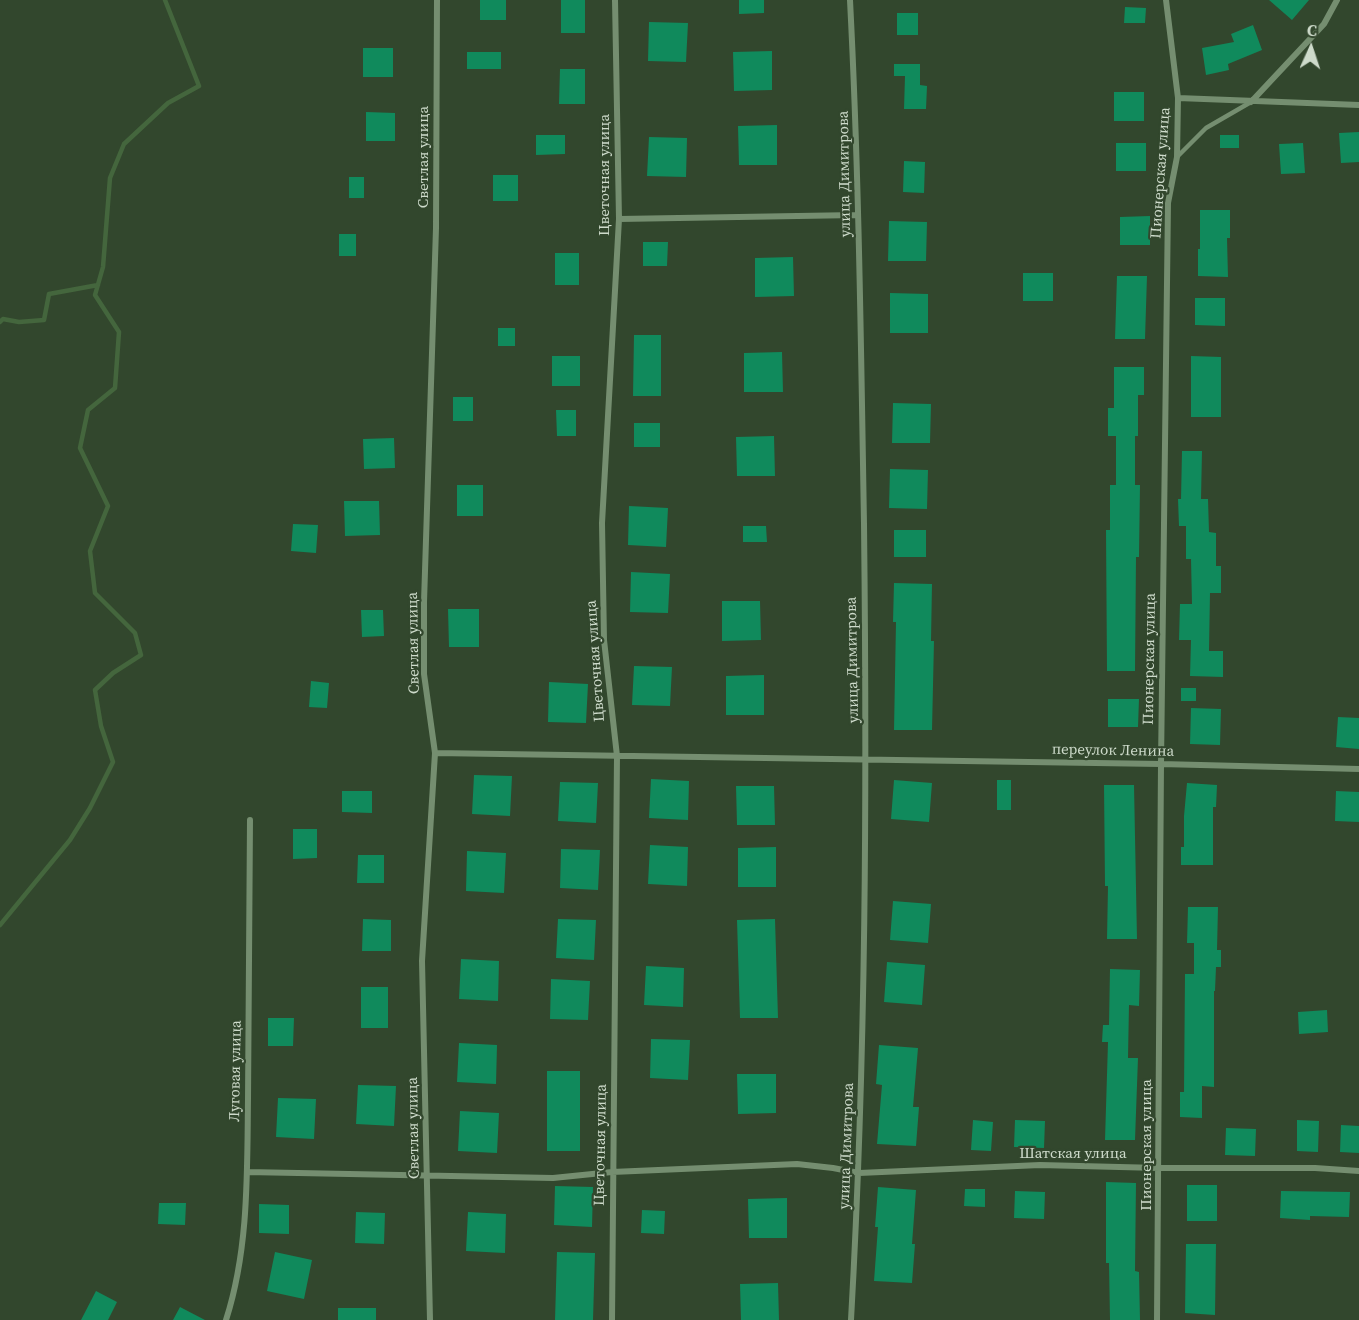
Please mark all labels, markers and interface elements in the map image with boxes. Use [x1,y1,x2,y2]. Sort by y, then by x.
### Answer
north arrow [1281,18,1341,78]
text: С [1306,19,1317,41]
street label: Светлая улица [415,106,433,208]
street label: Пионерская улица [1147,107,1175,239]
street label: улица Димитрова [835,111,855,237]
street label: Цветочная улица [596,114,614,236]
street label: Светлая улица [404,592,424,694]
street label: Пионерская улица [1140,593,1160,725]
street label: улица Димитрова [843,597,863,723]
street label: Цветочная улица [583,599,609,723]
street label: переулок Ленина [1052,741,1174,761]
street label: Луговая улица [226,1020,246,1122]
street label: Светлая улица [404,1077,424,1179]
street label: Пионерская улица [1138,1079,1156,1211]
street label: улица Димитрова [836,1082,858,1210]
street label: Цветочная улица [591,1084,611,1206]
street label: Шатская улица [1019,1145,1127,1163]

